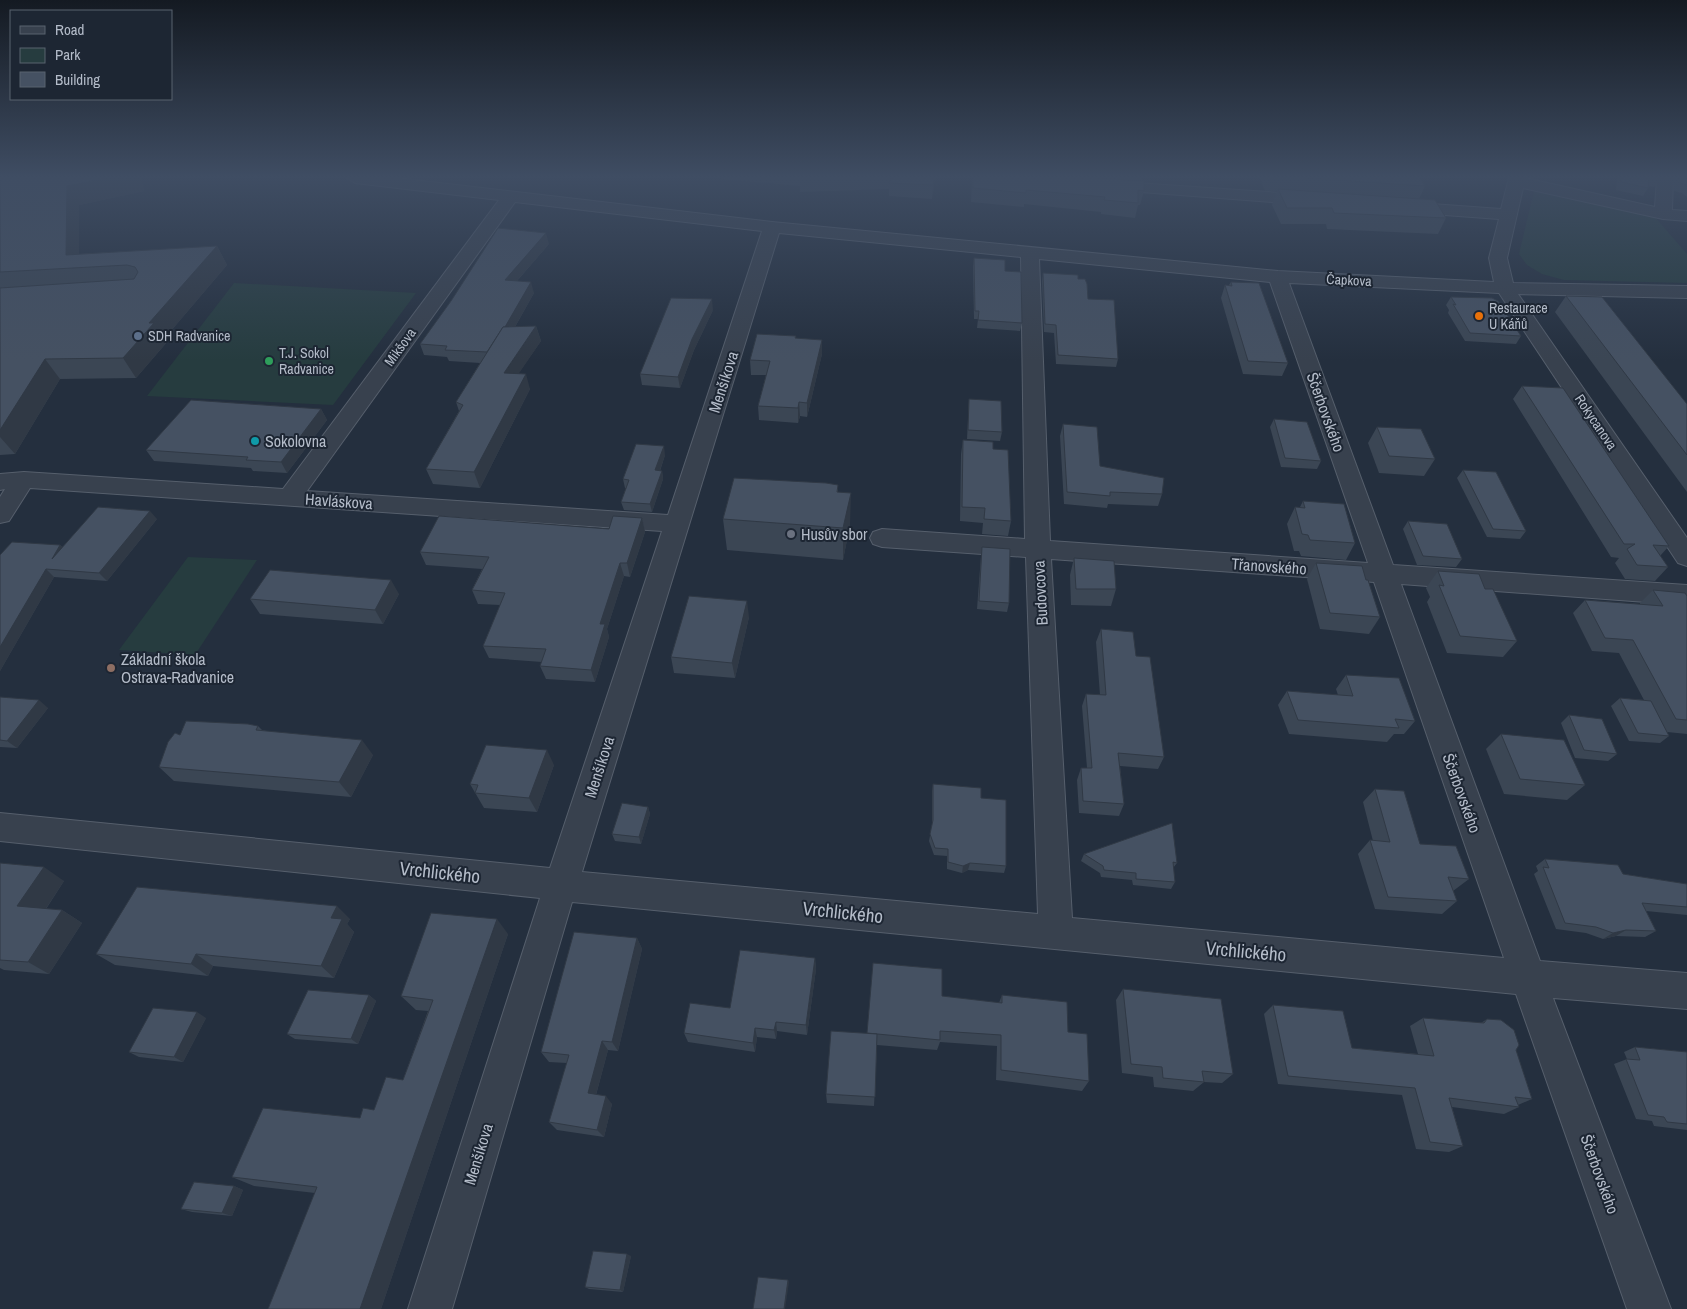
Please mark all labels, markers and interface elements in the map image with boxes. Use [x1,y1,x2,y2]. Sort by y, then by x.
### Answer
legend [10,10,172,100]
text: Road [55,19,84,40]
text: Park [55,44,81,65]
text: Building [55,69,100,90]
street label: Čapkova [1326,270,1373,290]
place label: Restaurace U Káňů [1489,299,1548,333]
marker: Restaurace U Káňů [1473,310,1485,322]
street label: Mikšova [380,324,420,370]
place label: SDH Radvanice [148,327,230,345]
marker: SDH Radvanice [132,330,144,342]
place label: T.J. Sokol Radvanice [279,344,334,378]
street label: Menšíkova [703,348,743,416]
marker: T.J. Sokol Radvanice [263,355,275,367]
street label: Ščerbovského [1301,369,1351,455]
street label: Rokycanova [1571,391,1621,454]
place label: Sokolovna [265,430,327,452]
marker: Sokolovna [249,435,261,447]
street label: Havláskova [304,488,374,514]
place label: Husův sbor [801,523,868,545]
marker: Husův sbor [785,528,797,540]
street label: Třanovského [1231,552,1307,580]
street label: Budovcova [1027,559,1053,626]
place label: Základní škola Ostrava-Radvanice [121,648,234,688]
marker: Základní škola Ostrava-Radvanice [105,662,117,674]
street label: Menšíkova [579,733,619,801]
street label: Ščerbovského [1437,750,1487,836]
street label: Vrchlického [398,855,482,889]
street label: Vrchlického [801,895,885,929]
street label: Vrchlického [1205,935,1287,967]
street label: Menšíkova [458,1120,498,1188]
street label: Ščerbovského [1575,1131,1625,1217]

